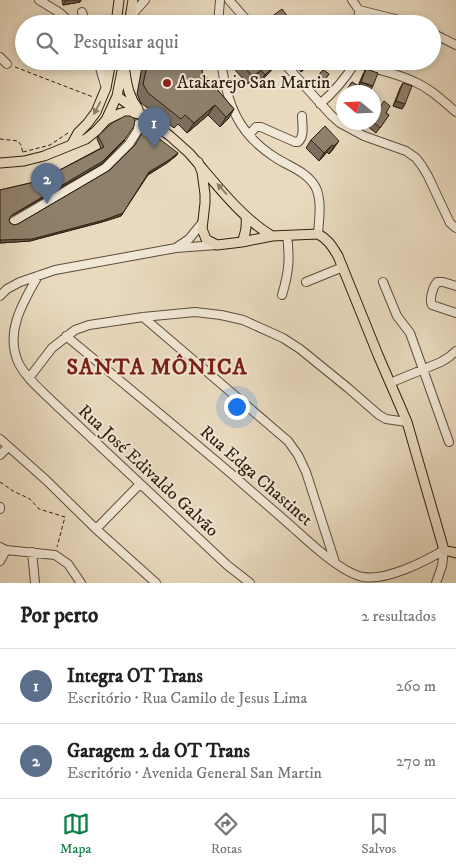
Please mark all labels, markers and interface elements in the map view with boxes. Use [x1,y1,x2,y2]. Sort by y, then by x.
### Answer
search box [15,15,441,70]
icon: search [33,29,61,57]
text: Pesquisar aqui [73,31,179,54]
place label: Atakarejo San Martin [177,72,331,94]
marker: Atakarejo San Martin [161,77,173,89]
north arrow [336,85,381,130]
one-way arrow [93,101,101,116]
pin: 1 [138,107,170,148]
pin: 2 [31,163,63,204]
one-way arrow [216,184,228,196]
district label: SANTA MÔNICA [66,353,248,381]
your location [224,394,250,420]
street label: Rua José Edivaldo Galvão [73,400,223,542]
street label: Rua Edga Chastinet [195,421,317,531]
text: Por perto [20,603,98,629]
text: 2 resultados [361,606,436,626]
text: Integra OT Trans [67,665,203,688]
text: 1 [33,676,39,696]
text: 260 m [396,676,436,696]
text: Escritório · Rua Camilo de Jesus Lima [67,688,307,708]
text: Garagem 2 da OT Trans [67,740,250,763]
text: 2 [32,751,40,771]
text: 270 m [396,751,436,771]
text: Escritório · Avenida General San Martin [67,763,322,783]
tab: Mapa [60,810,91,858]
tab: Rotas [211,810,242,858]
tab: Salvos [361,810,396,858]

